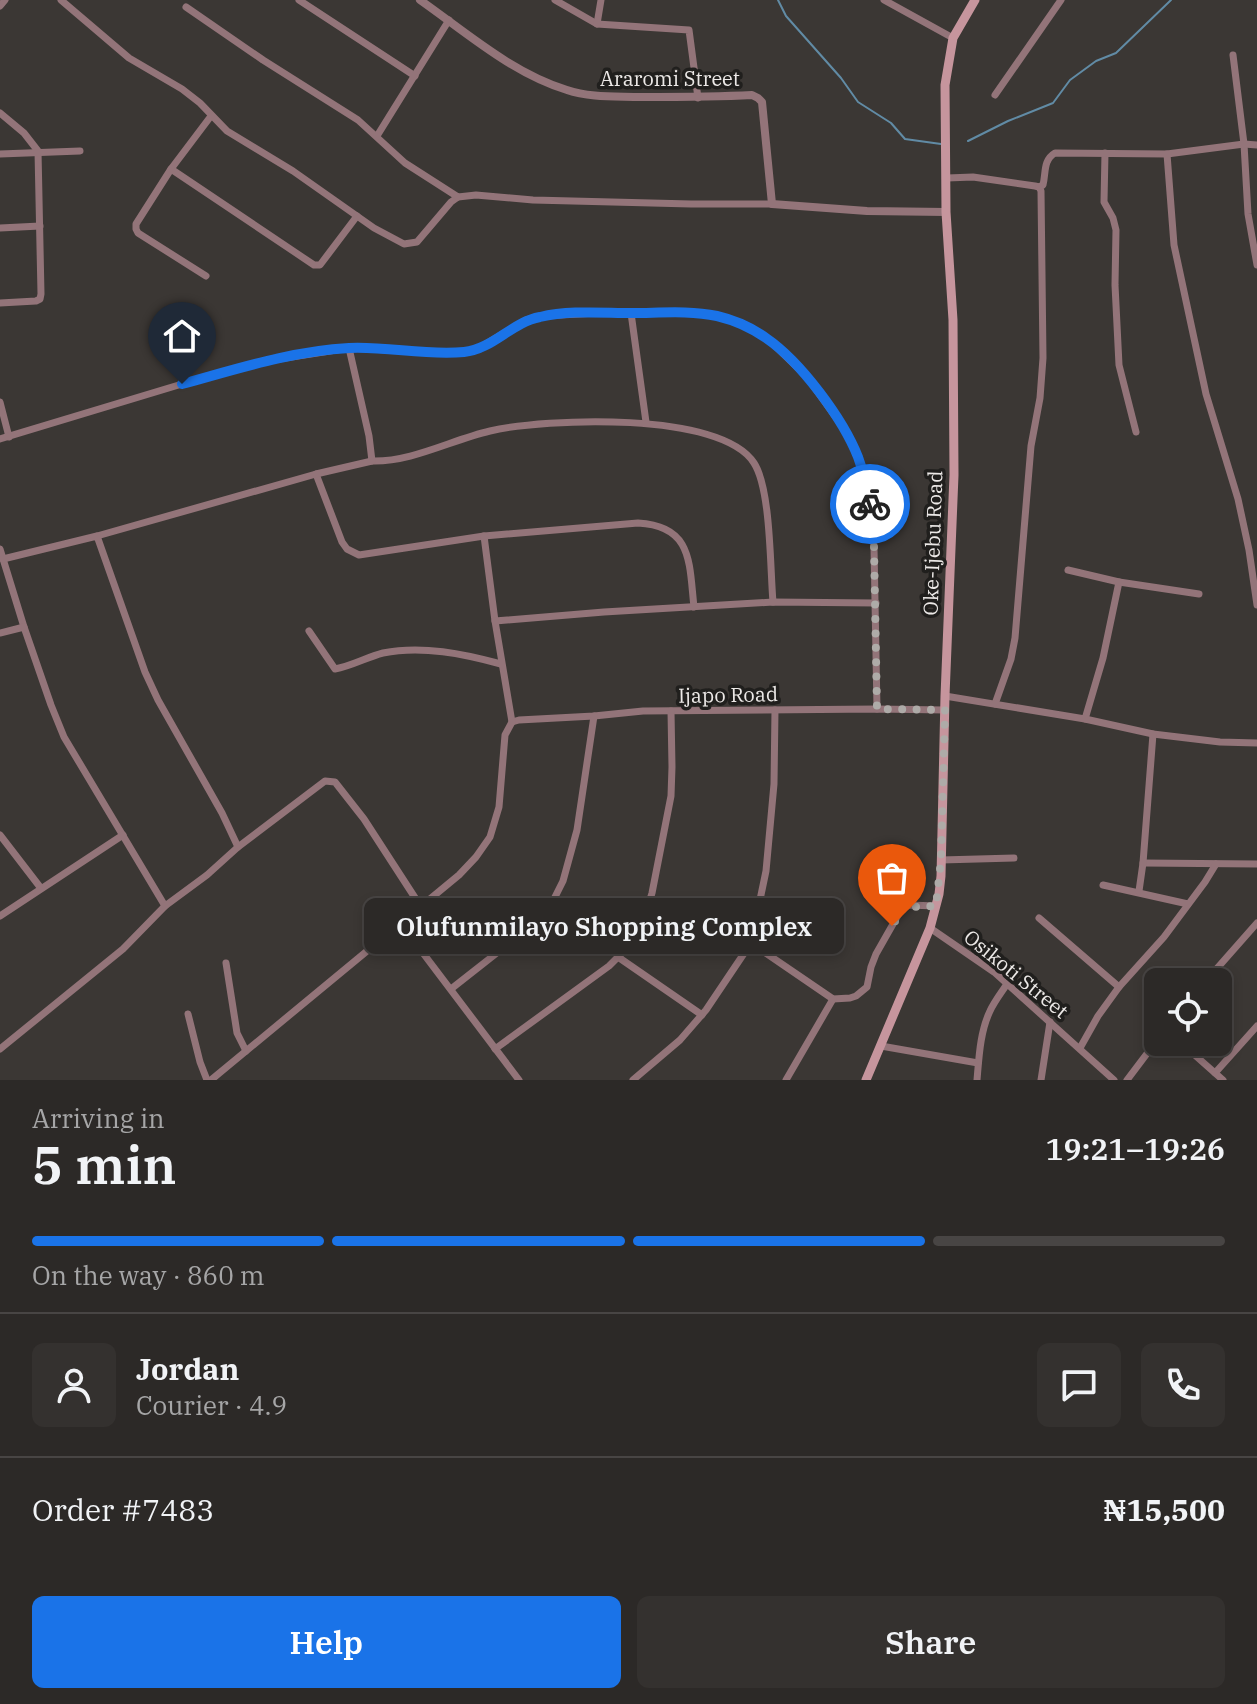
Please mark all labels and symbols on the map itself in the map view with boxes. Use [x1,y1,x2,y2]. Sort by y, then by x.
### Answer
street label: Araromi Street [600,65,740,92]
pin [148,302,216,384]
courier [830,464,910,544]
street label: Oke-Ijebu Road [916,470,949,616]
street label: Ijapo Road [678,680,778,709]
pin [858,844,926,926]
callout: Olufunmilayo Shopping Complex [364,898,844,954]
street label: Osikoti Street [958,923,1074,1024]

